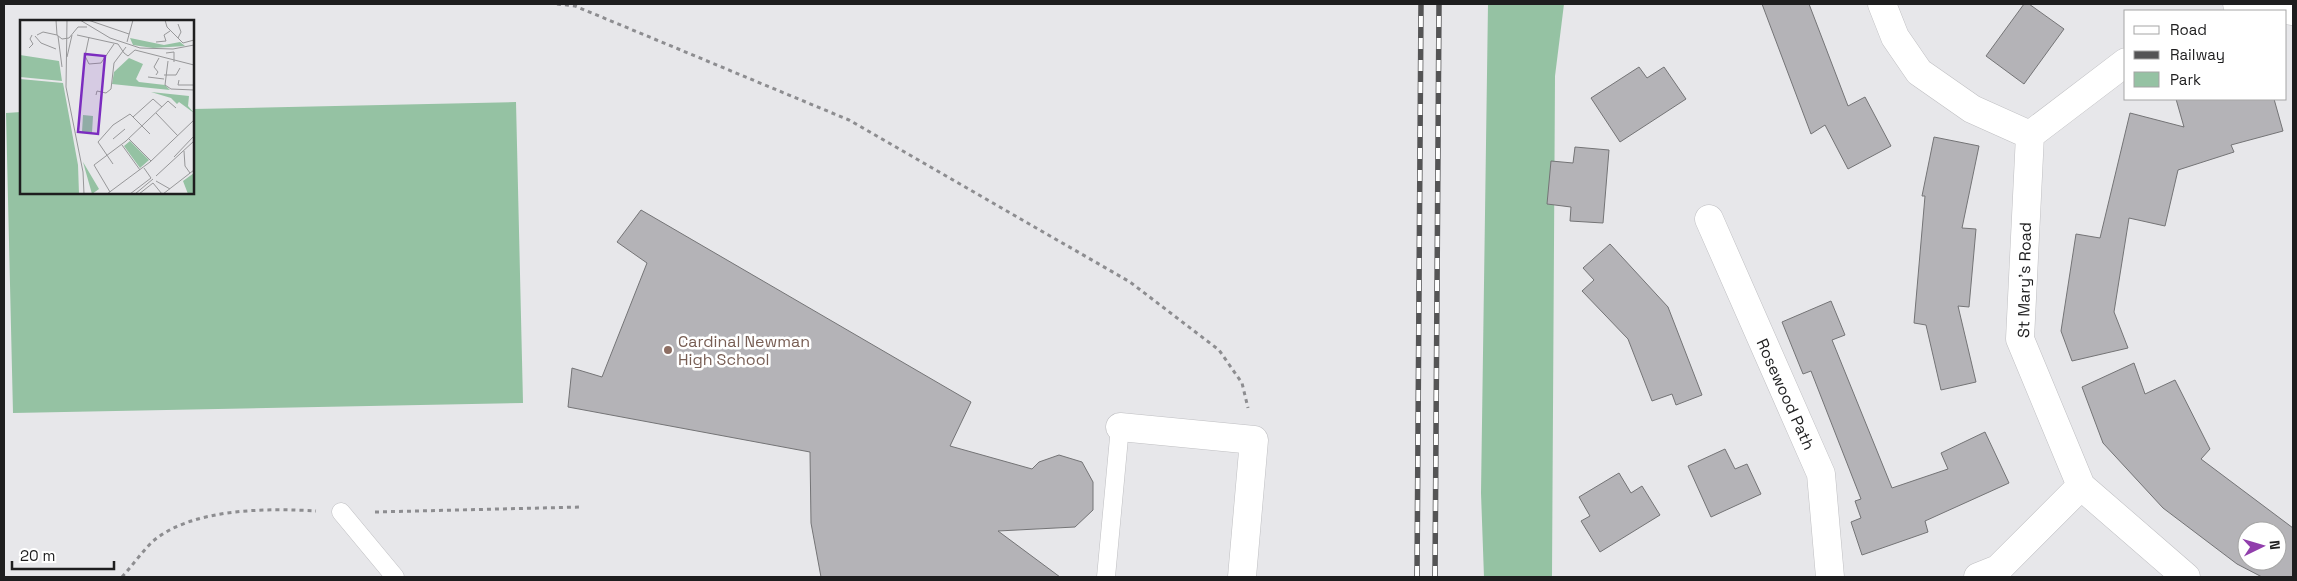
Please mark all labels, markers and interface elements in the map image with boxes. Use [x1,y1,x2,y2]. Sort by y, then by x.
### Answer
legend [2124,10,2287,100]
inset map [20,20,194,194]
text: Road [2170,20,2207,39]
text: Railway [2170,45,2225,64]
text: Park [2170,70,2201,89]
street label: St Mary's Road [2013,222,2036,338]
place label: Cardinal Newman High School [678,331,810,370]
street label: Rosewood Path [1752,335,1820,453]
marker: Cardinal Newman High School [662,344,674,356]
north arrow [2237,521,2287,571]
scale bar [12,538,115,570]
text: N [2266,539,2284,550]
text: 20 m [20,546,55,565]

